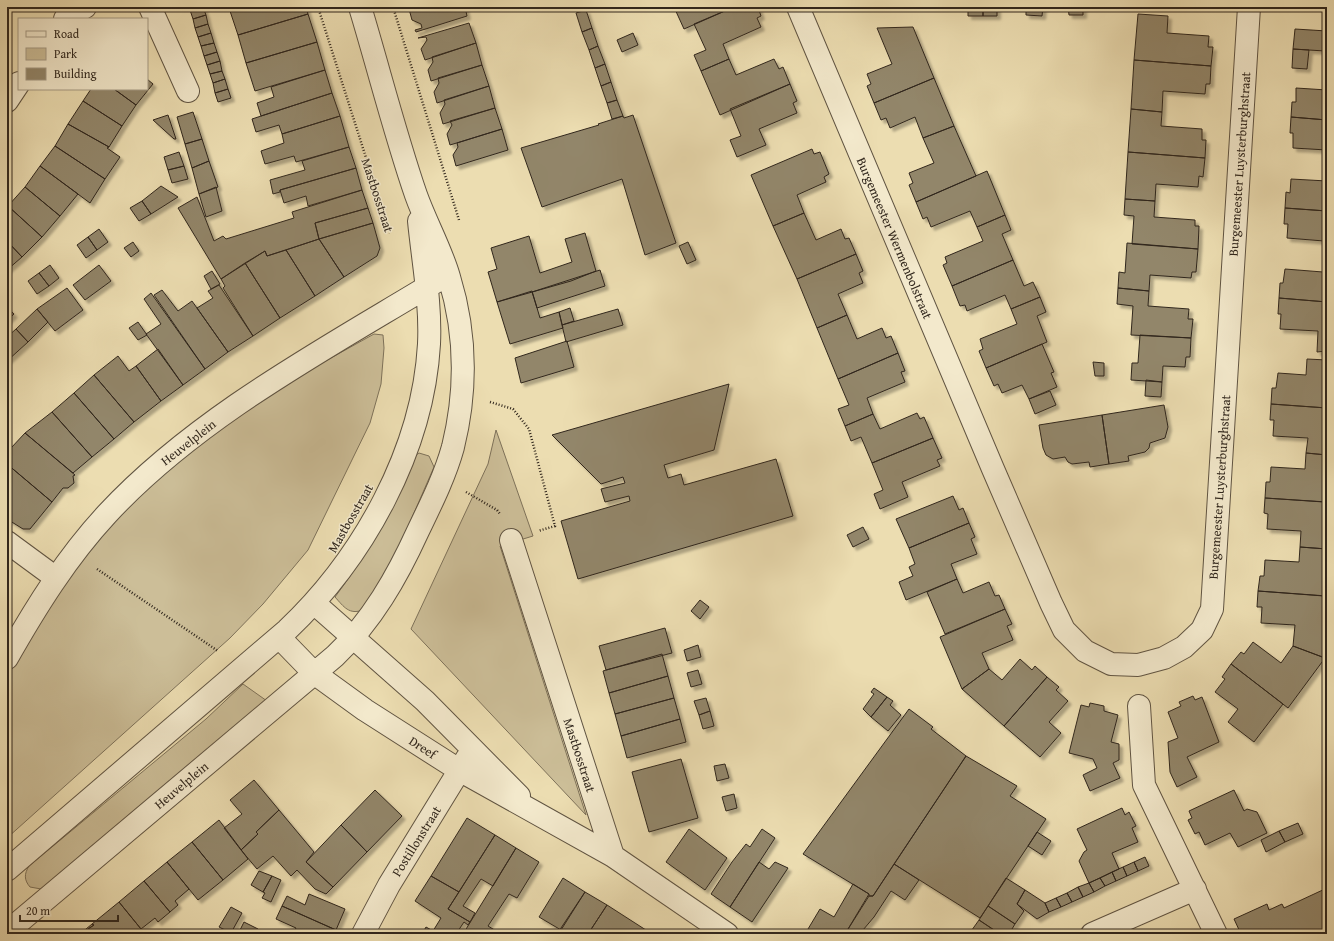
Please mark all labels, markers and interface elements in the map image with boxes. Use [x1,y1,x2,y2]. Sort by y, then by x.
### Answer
legend [18,18,148,90]
text: Road [54,25,80,42]
text: Park [54,45,78,62]
text: Building [54,65,97,82]
street label: Burgemeester Luysterburghstraat [1224,71,1255,257]
street label: Burgemeester Wermenbolstraat [852,154,937,322]
street label: Mastbosstraat [357,156,399,235]
street label: Burgemeester Luysterburghstraat [1204,394,1235,580]
street label: Heuvelplein [157,414,220,470]
street label: Mastbosstraat [323,480,378,556]
street label: Mastbosstraat [559,716,601,795]
street label: Dreef [405,731,442,764]
street label: Heuvelplein [150,757,213,814]
street label: Postillonstraat [387,802,446,880]
scale bar [20,897,118,923]
text: 20 m [26,902,50,919]

